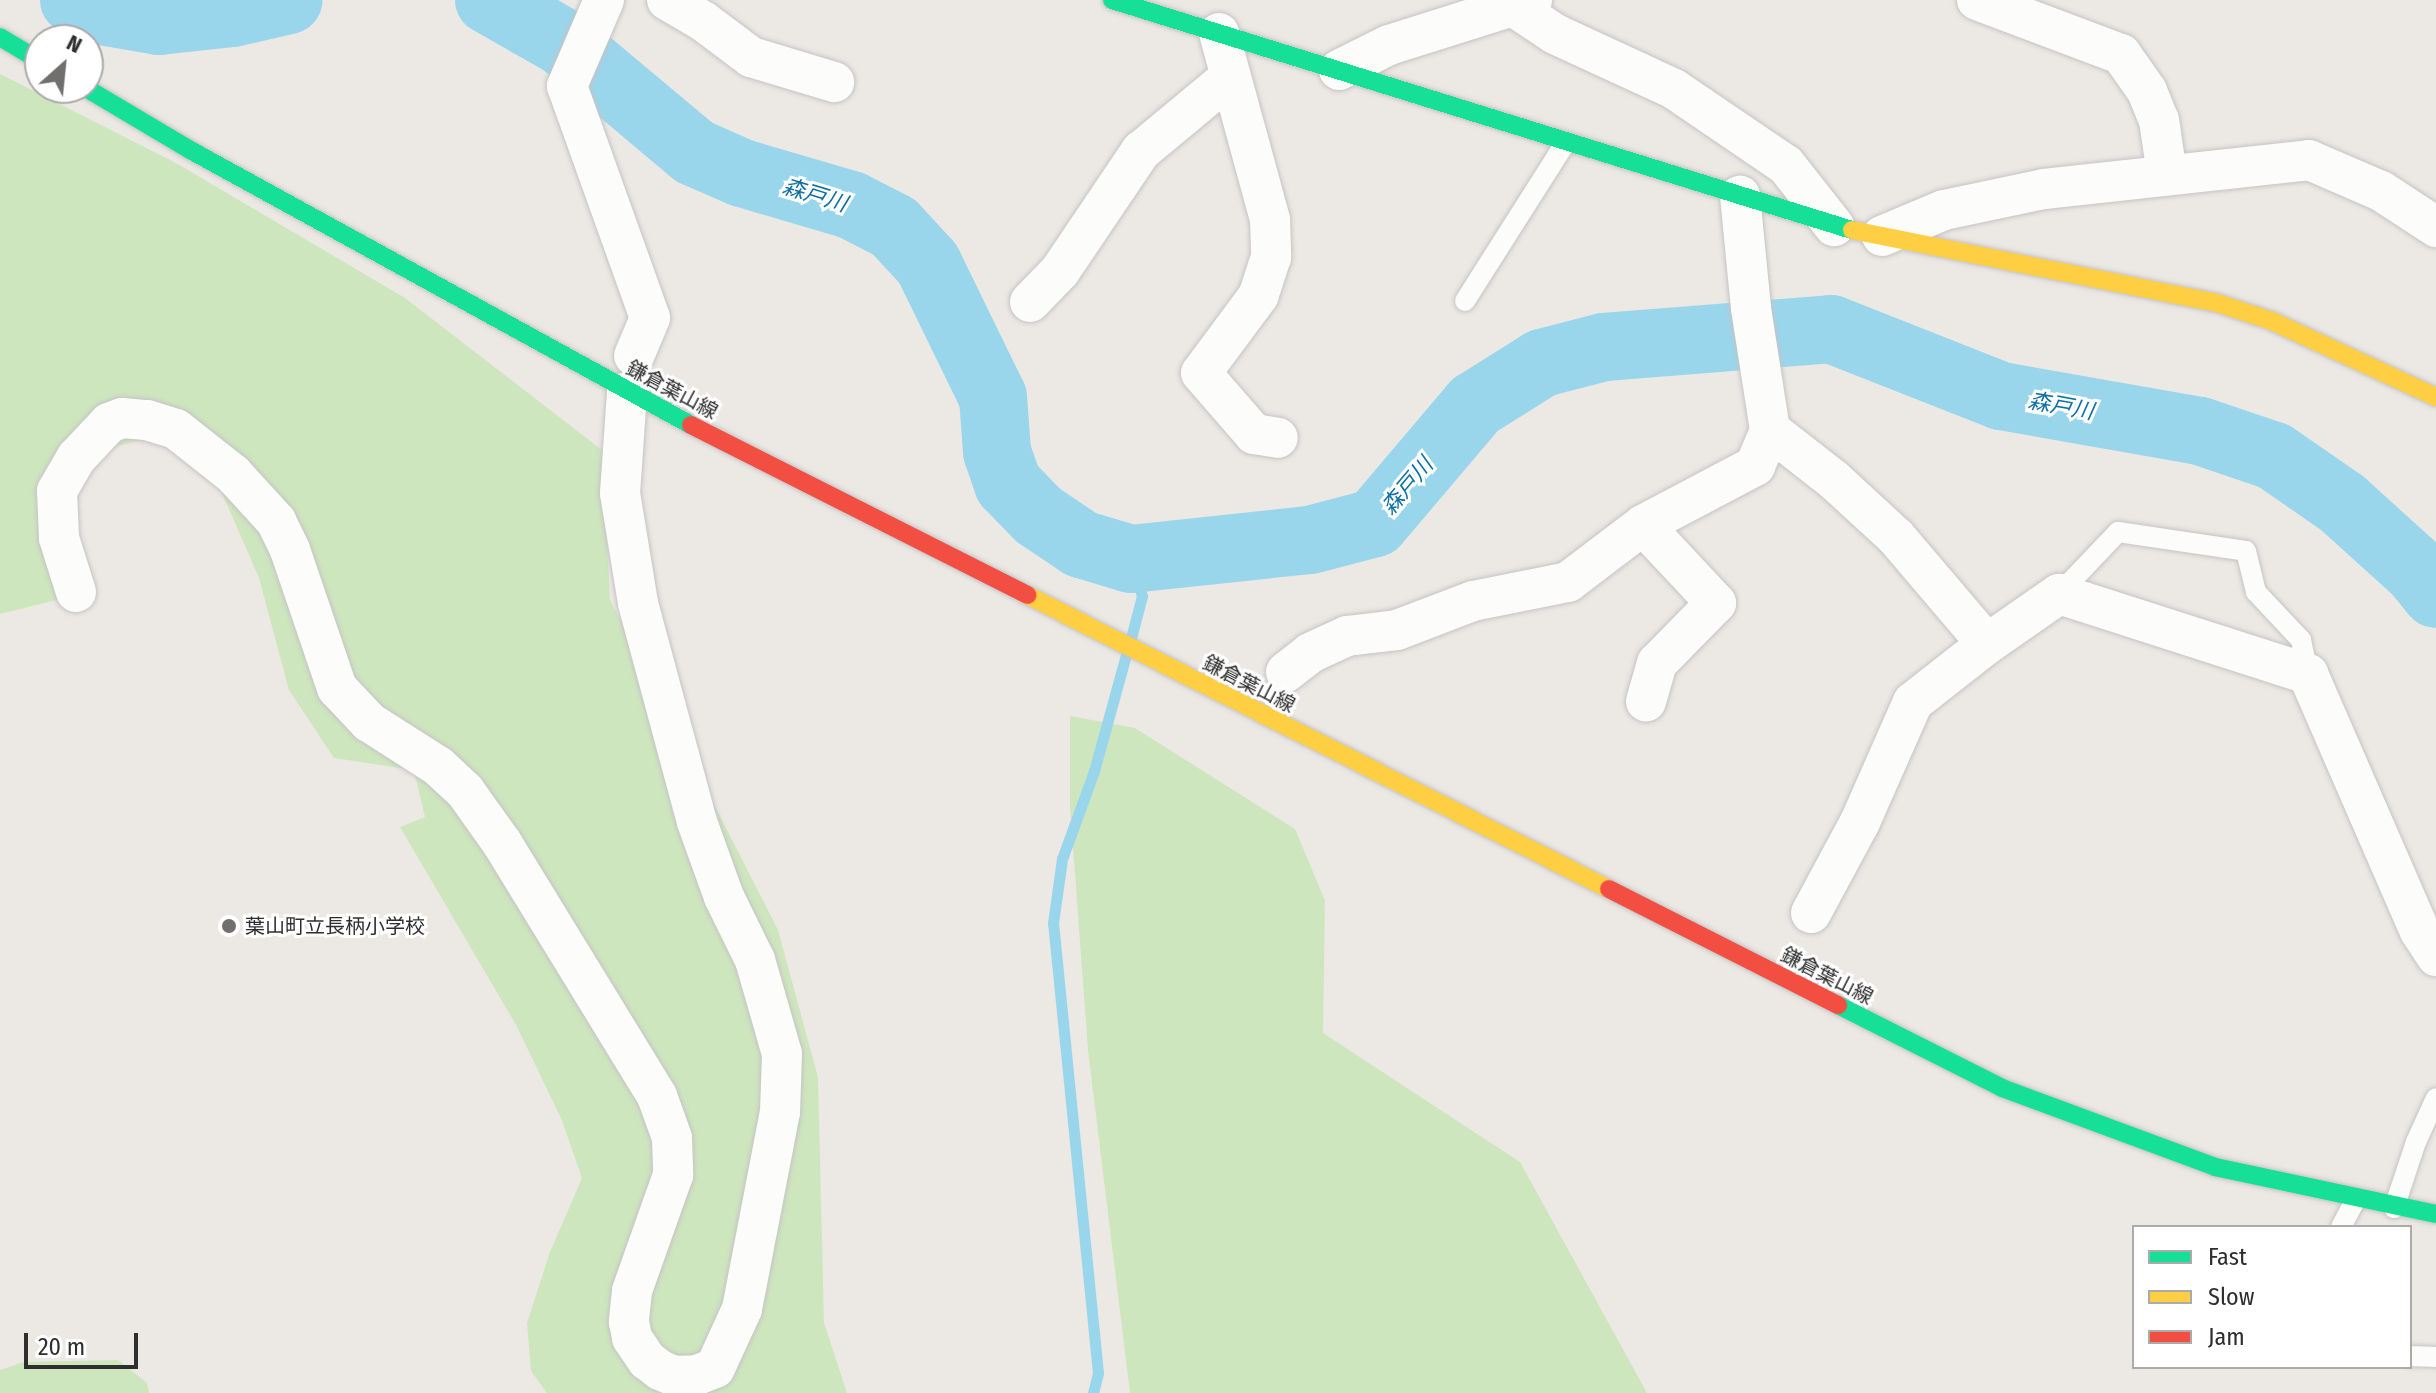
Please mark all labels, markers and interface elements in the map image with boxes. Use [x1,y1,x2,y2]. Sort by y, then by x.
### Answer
north arrow [24,24,104,104]
text: N [62,29,86,59]
water label: 森戸川 [780,173,850,217]
street label: 鎌倉葉山線 [622,356,722,424]
water label: 森戸川 [2026,387,2096,425]
water label: 森戸川 [1376,452,1438,520]
street label: 鎌倉葉山線 [1199,651,1299,717]
place label: 葉山町立長柄小学校 [245,914,425,938]
marker: 葉山町立長柄小学校 [220,917,238,935]
street label: 鎌倉葉山線 [1777,943,1877,1009]
legend [2132,1225,2412,1369]
text: Fast [2208,1243,2247,1271]
text: Slow [2208,1283,2254,1311]
scale bar [28,1317,142,1367]
text: Jam [2208,1323,2245,1351]
text: 20 m [38,1333,85,1361]

